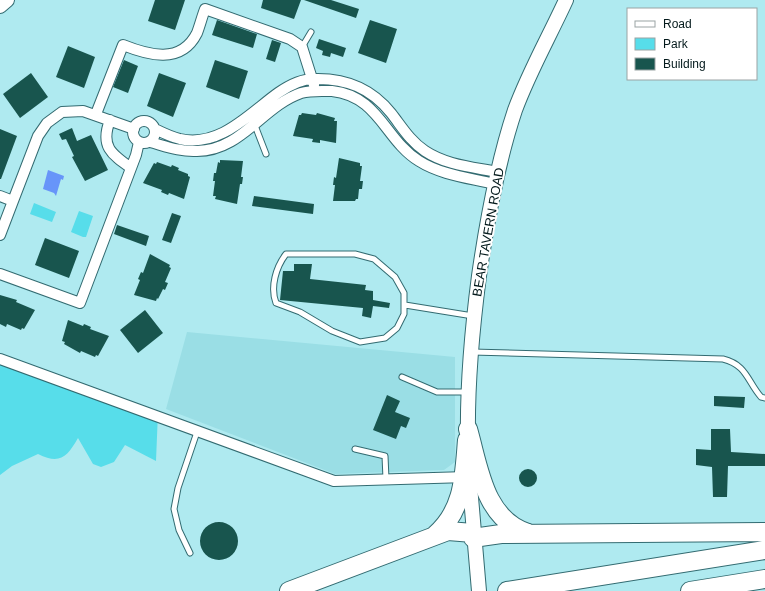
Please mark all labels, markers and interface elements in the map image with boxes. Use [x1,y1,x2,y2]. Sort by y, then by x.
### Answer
legend [627,8,757,80]
text: Road [663,17,692,31]
text: Park [663,37,689,51]
text: Building [663,57,706,71]
street label: BEAR TAVERN ROAD [469,166,507,298]

